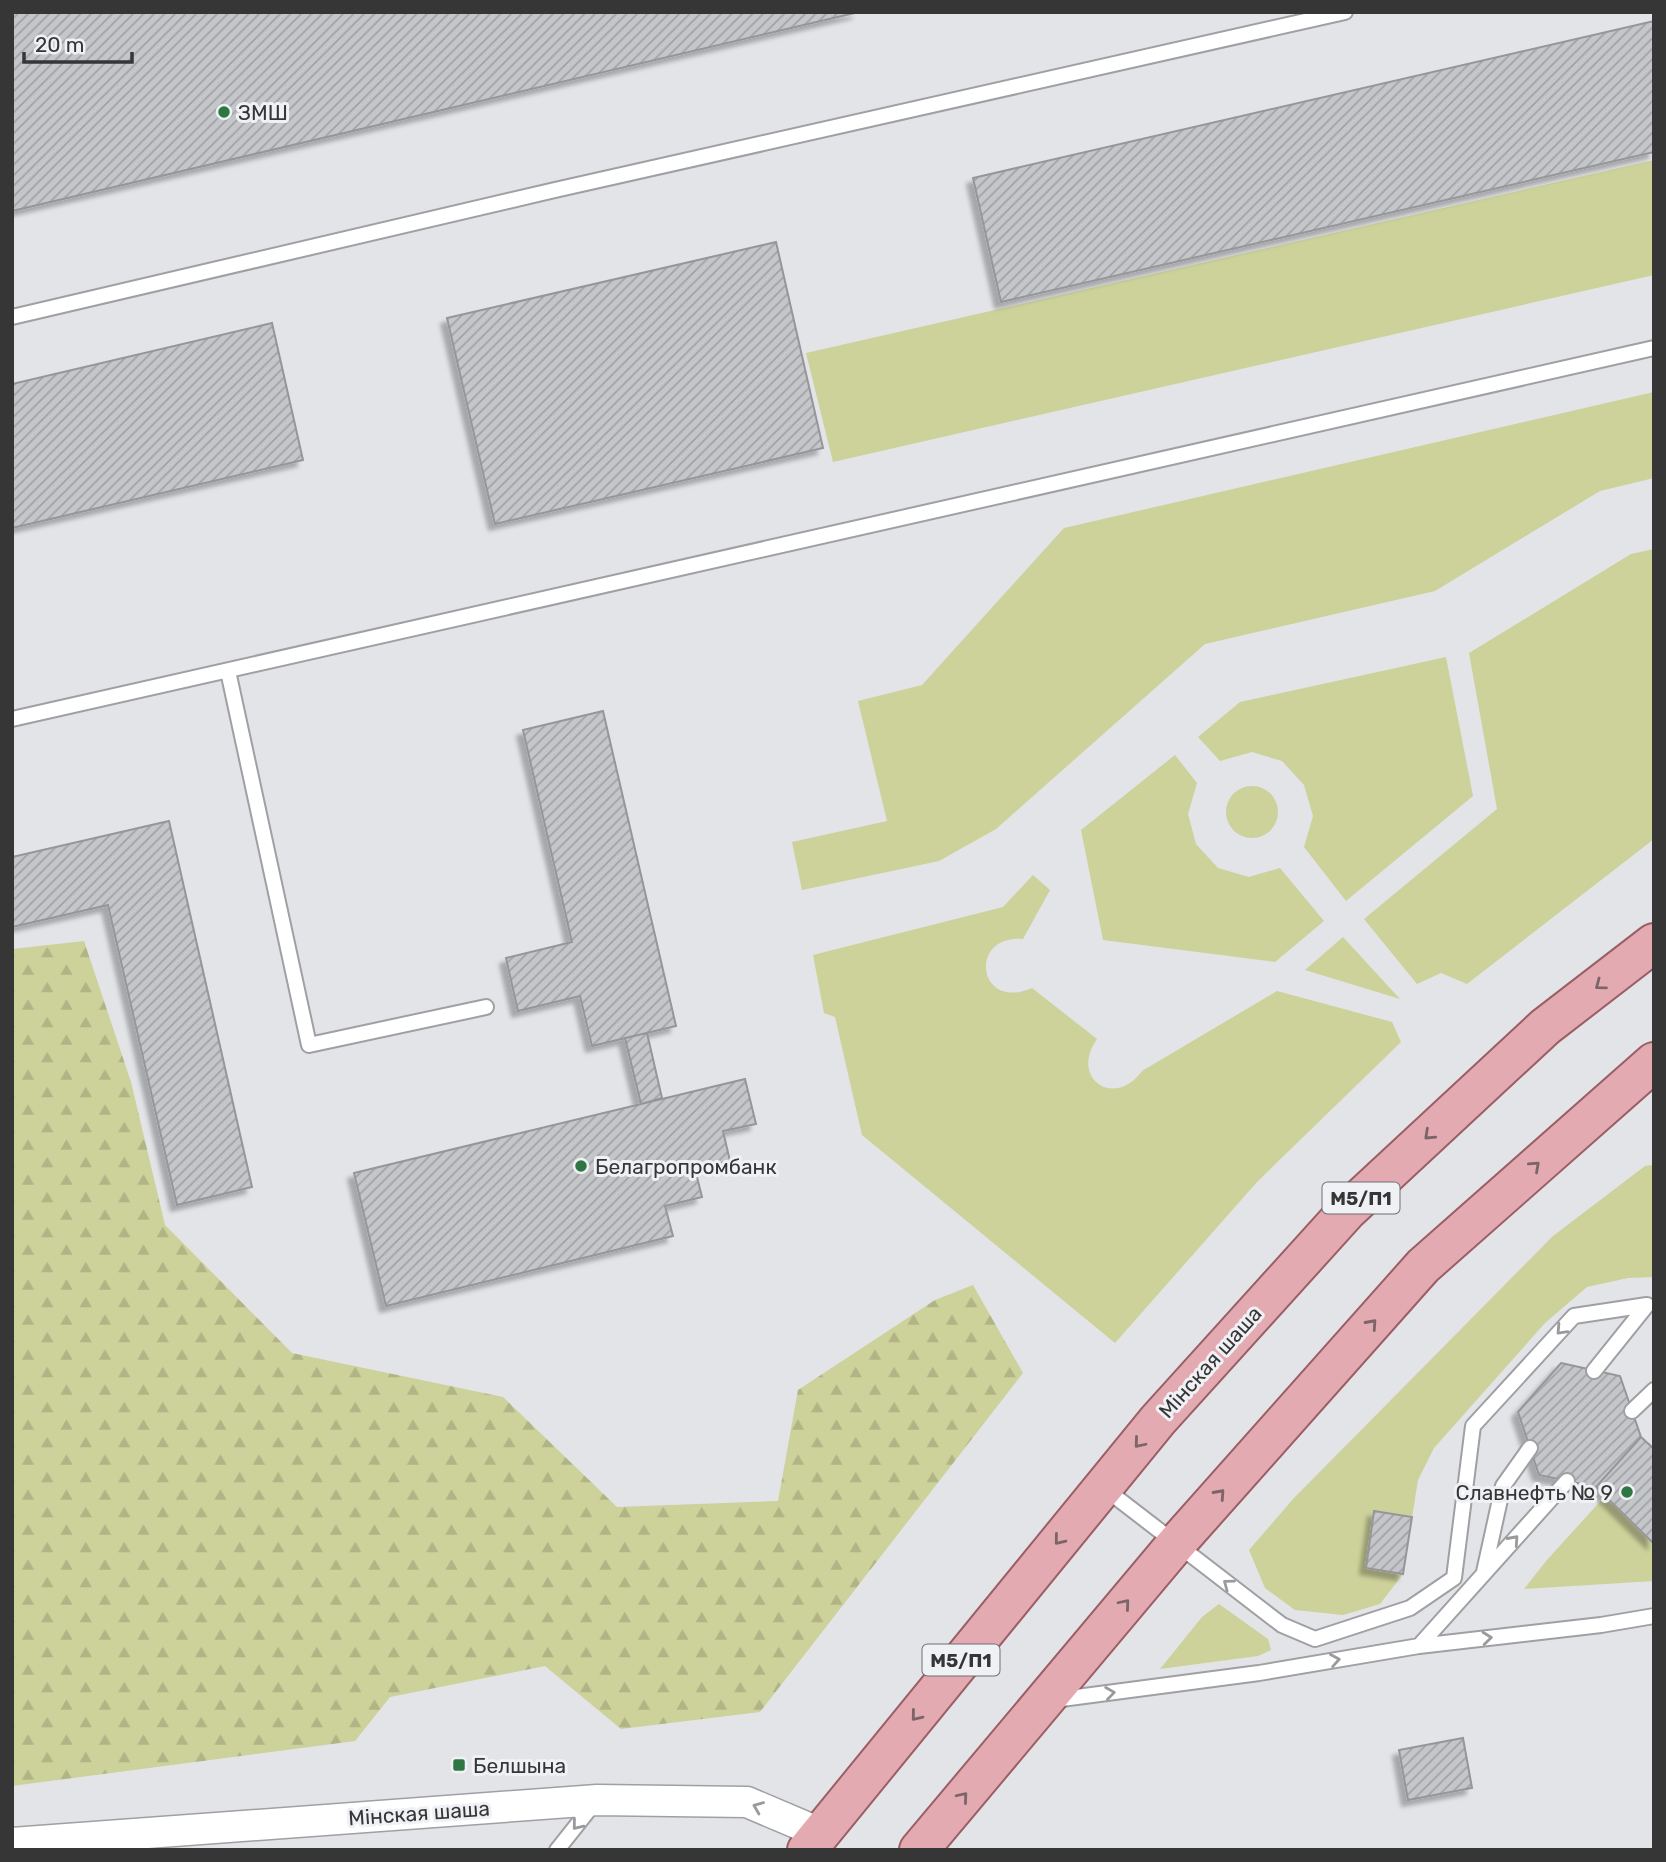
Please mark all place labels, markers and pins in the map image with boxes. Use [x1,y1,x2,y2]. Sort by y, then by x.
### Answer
place label: ЗМШ [238,100,288,125]
marker: ЗМШ [216,104,232,120]
place label: Белагропромбанк [595,1154,777,1179]
marker: Белагропромбанк [573,1158,589,1174]
place label: Славнефть № 9 [1456,1480,1613,1505]
marker: Славнефть № 9 [1619,1484,1635,1500]
place label: Белшына [473,1753,566,1778]
marker: Белшына [451,1757,467,1773]

